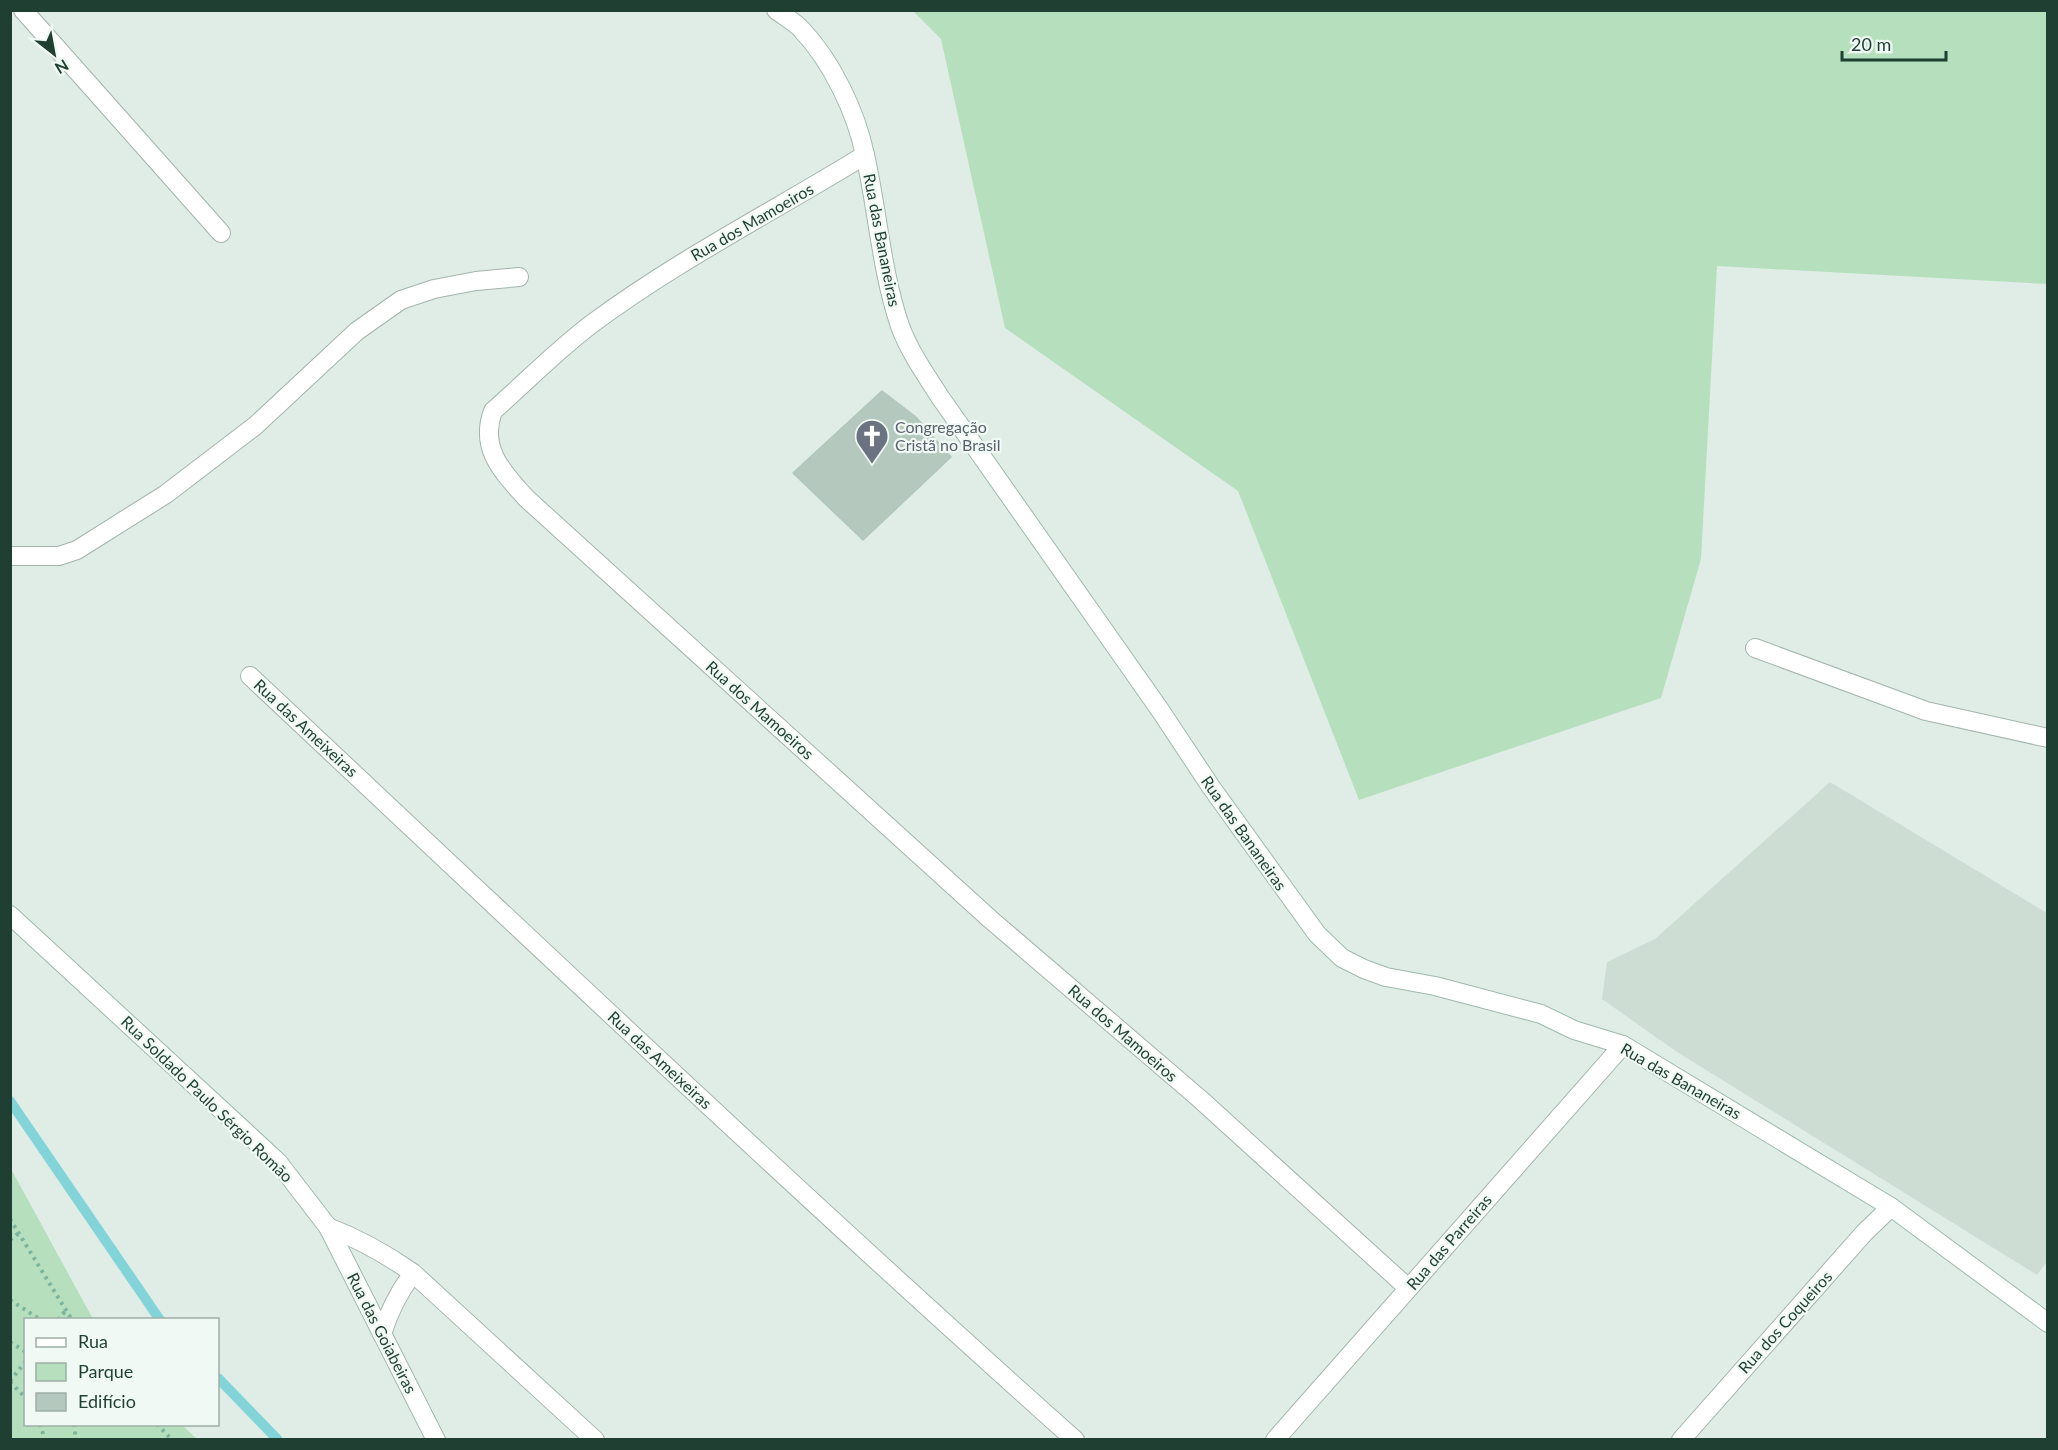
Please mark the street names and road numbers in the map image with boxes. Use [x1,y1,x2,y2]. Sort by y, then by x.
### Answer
street label: Rua das Bananeiras [860,172,905,308]
street label: Rua dos Mamoeiros [687,179,816,264]
street label: Rua dos Mamoeiros [703,656,818,763]
street label: Rua das Ameixeiras [251,675,362,781]
street label: Rua das Bananeiras [1198,772,1291,894]
street label: Rua dos Mamoeiros [1065,980,1182,1085]
street label: Rua das Ameixeiras [605,1007,716,1113]
street label: Rua Soldado Paulo Sérgio Romão [118,1012,297,1186]
street label: Rua das Bananeiras [1618,1038,1745,1123]
street label: Rua das Parreiras [1402,1190,1495,1293]
street label: Rua dos Coqueiros [1734,1267,1836,1377]
street label: Rua das Goiabeiras [344,1269,421,1396]

